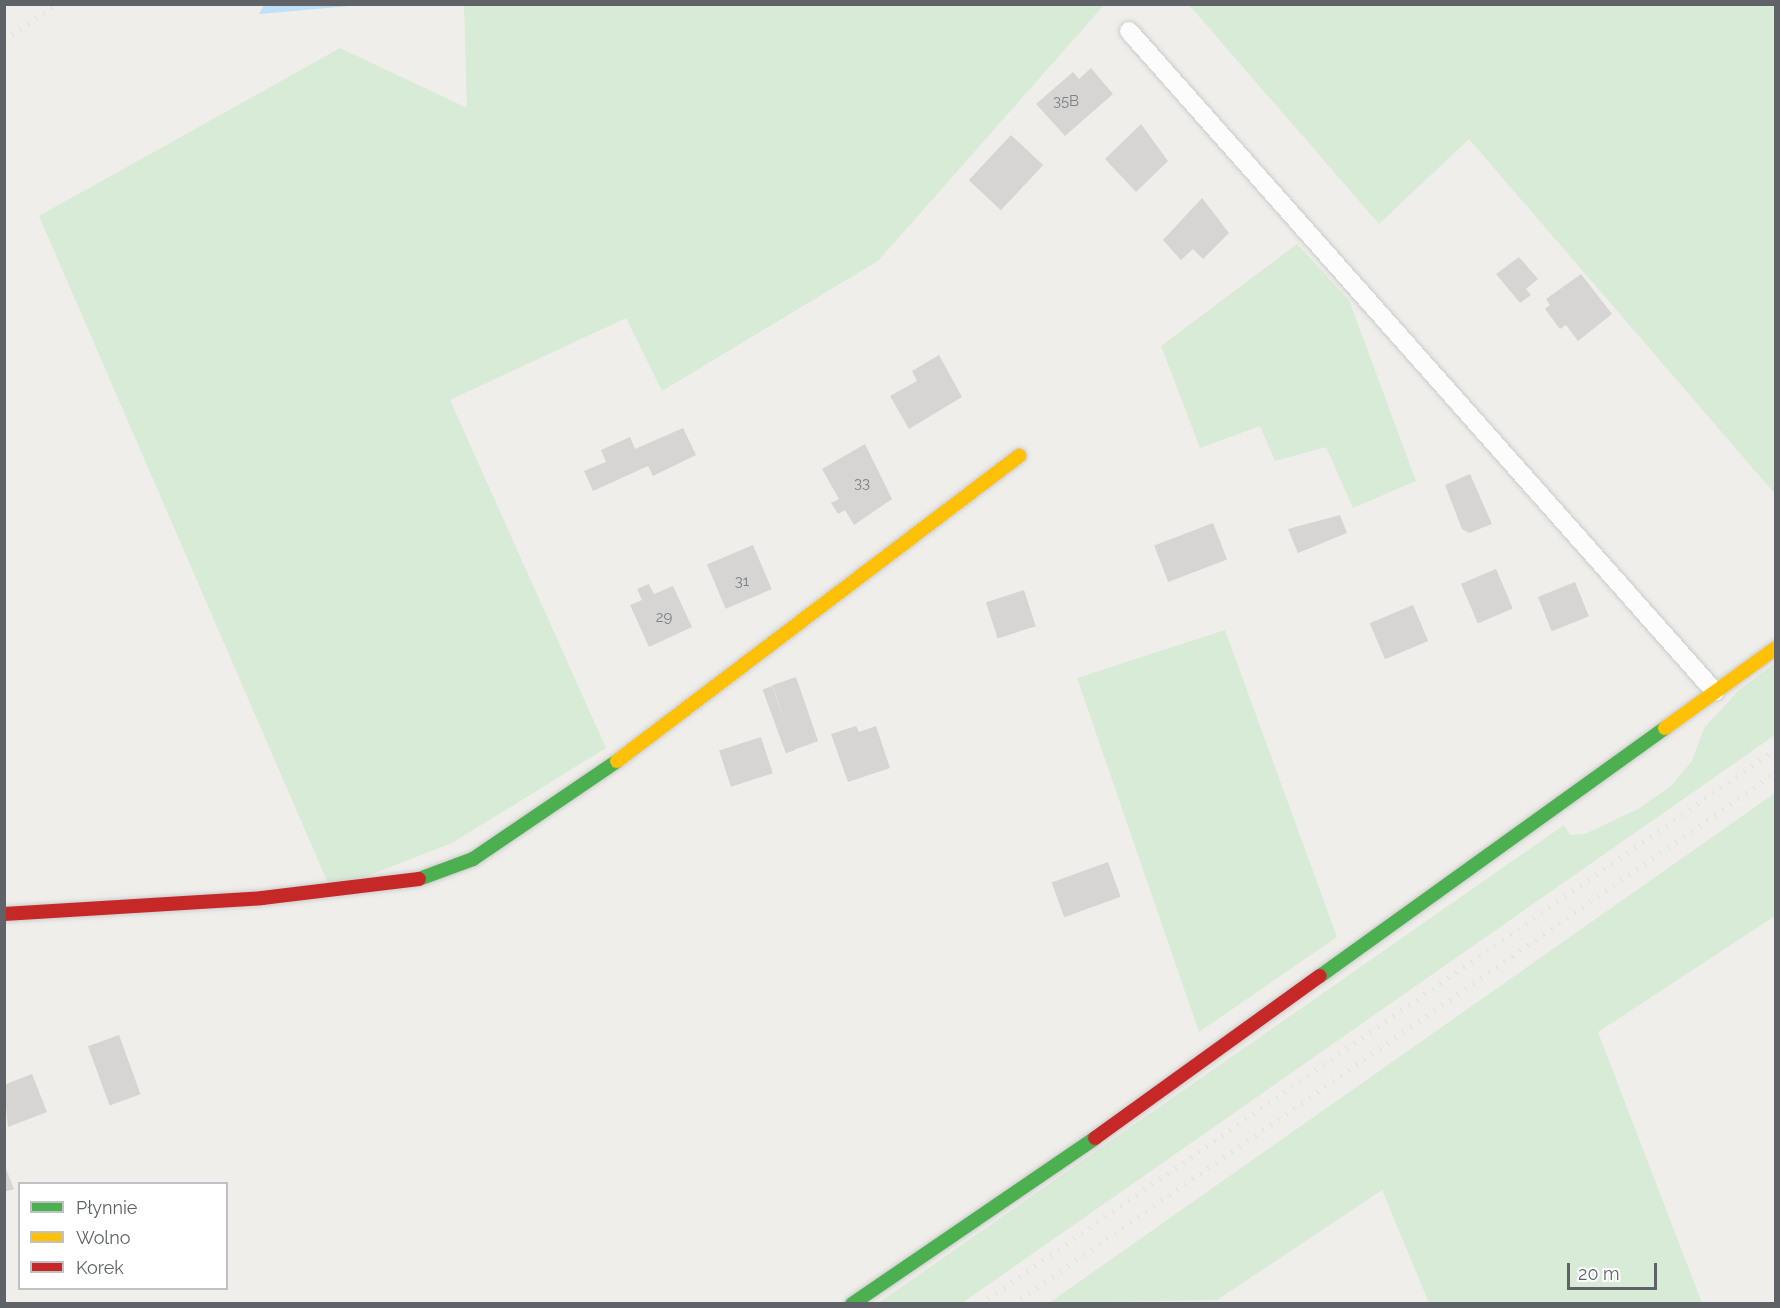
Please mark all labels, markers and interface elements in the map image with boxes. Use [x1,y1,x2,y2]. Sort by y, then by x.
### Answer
house number: 35B [1053,93,1079,111]
house number: 33 [854,475,870,493]
house number: 31 [735,573,749,591]
house number: 29 [656,609,672,627]
legend [18,1182,228,1290]
text: Płynnie [76,1197,137,1218]
text: Wolno [76,1227,130,1248]
scale bar [1570,1251,1660,1289]
text: Korek [76,1257,124,1278]
text: 20 m [1578,1263,1620,1284]

